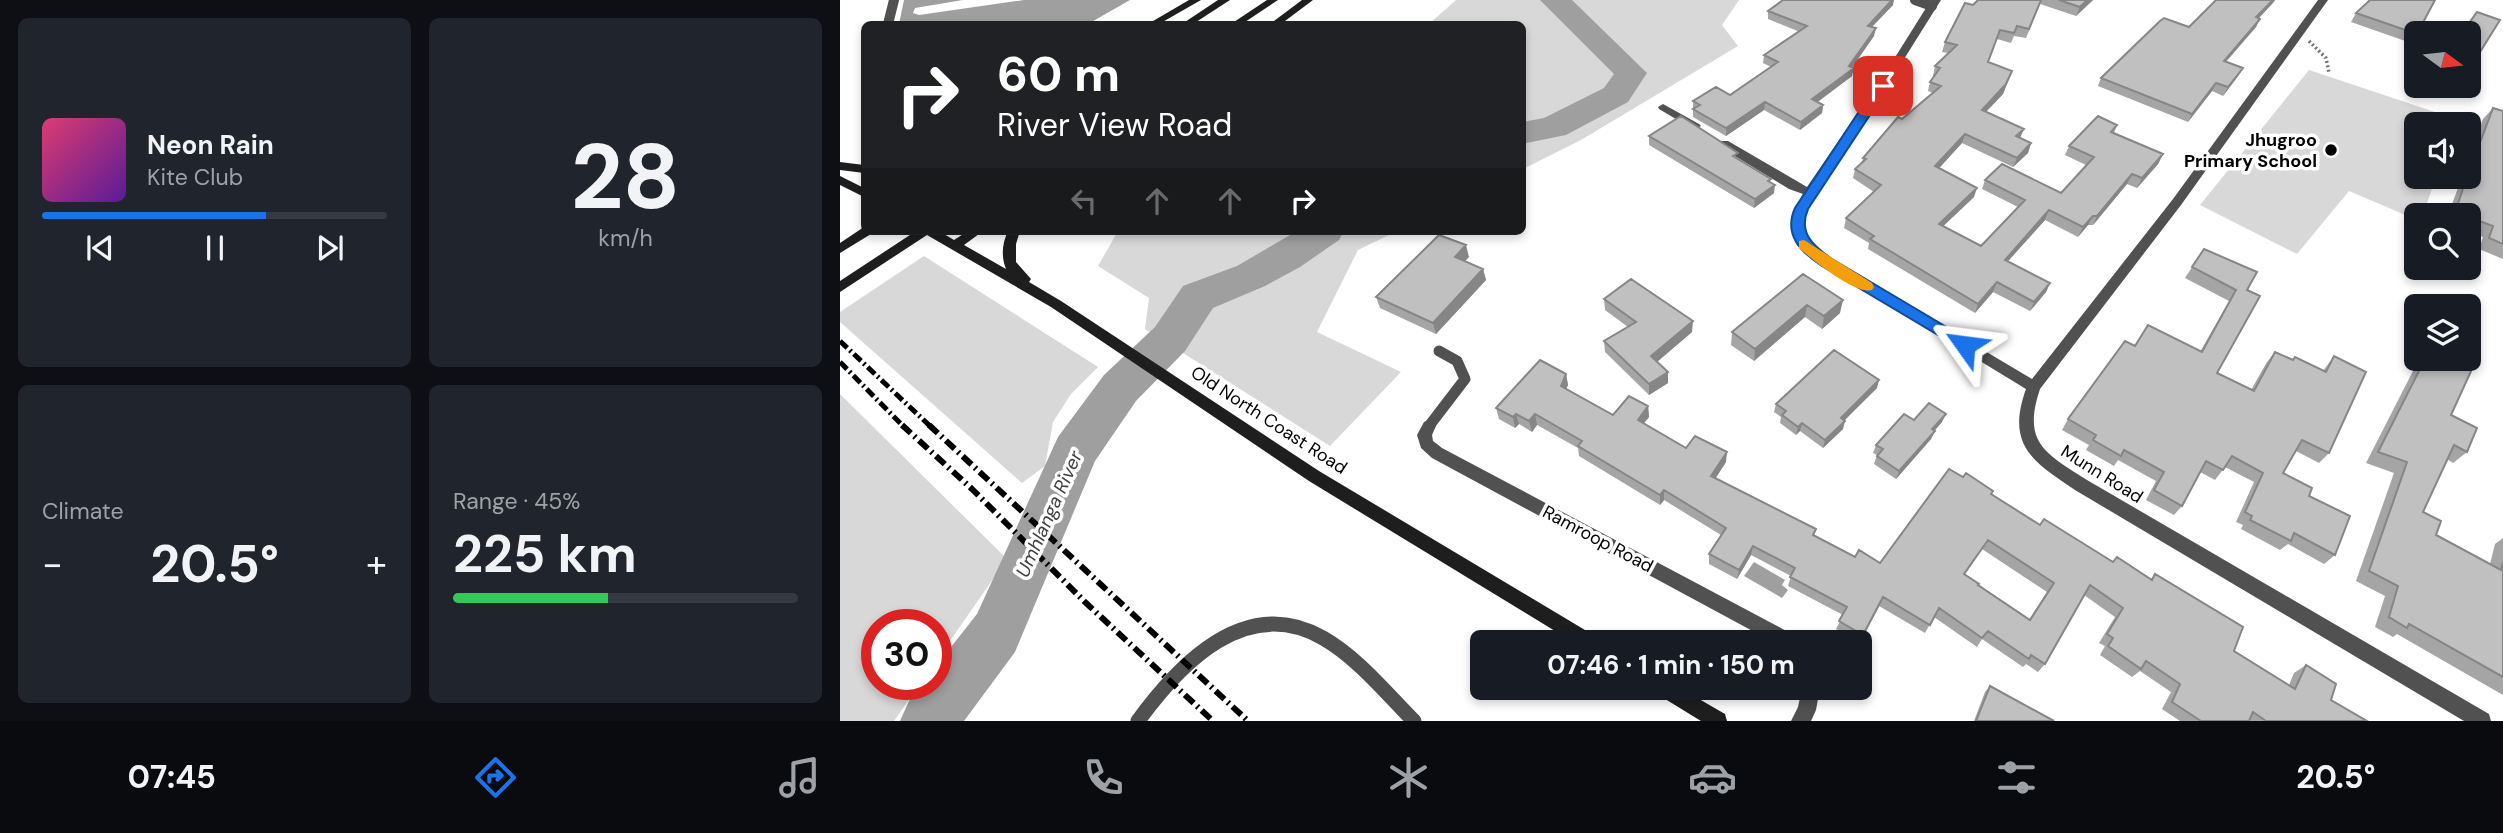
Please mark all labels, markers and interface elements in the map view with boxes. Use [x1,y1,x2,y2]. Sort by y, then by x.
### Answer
north arrow [2404,21,2482,98]
map controls [2404,21,2481,371]
text: 60 m [997,42,1120,106]
icon: right [882,49,973,140]
pin [1853,56,1913,116]
icon: arrive [1864,67,1902,105]
text: River View Road [997,104,1232,146]
button: sound [2404,112,2481,189]
text: 28 [571,118,680,236]
text: Neon Rain [147,128,274,162]
place label: Jhugroo Primary School [2184,128,2317,173]
marker: Jhugroo Primary School [2323,142,2339,158]
text: Kite Club [147,162,243,192]
icon: left [1065,182,1103,220]
icon: ahead [1138,182,1176,220]
icon: ahead [1211,182,1249,220]
icon: right [1284,182,1322,220]
button: search [2404,203,2481,280]
text: km/h [598,223,653,253]
icon: previous [81,229,119,267]
icon: pause [196,229,234,267]
icon: next [311,229,349,267]
button: layers [2404,294,2481,371]
position arrow [1928,308,2002,382]
street label: Old North Coast Road [1186,360,1352,480]
street label: Munn Road [2056,439,2148,509]
water label: Umhlanga River [1010,446,1088,581]
text: Range · 45% [453,486,580,516]
text: Climate [42,496,124,526]
street label: Ramroop Road [1539,500,1657,578]
text: 225 km [453,520,637,588]
text: 20.5° [150,530,279,598]
text: − [42,539,63,589]
text: + [366,539,387,589]
speed limit sign: 30 [861,609,952,700]
text: 07:46 · 1 min · 150 m [1547,648,1795,682]
icon: directions [471,753,520,802]
icon: music [775,753,824,802]
icon: phone [1079,753,1128,802]
icon: climate [1384,753,1433,802]
icon: car [1688,753,1737,802]
icon: filters [1992,753,2041,802]
text: 07:45 [128,756,216,798]
text: 20.5° [2296,756,2375,798]

